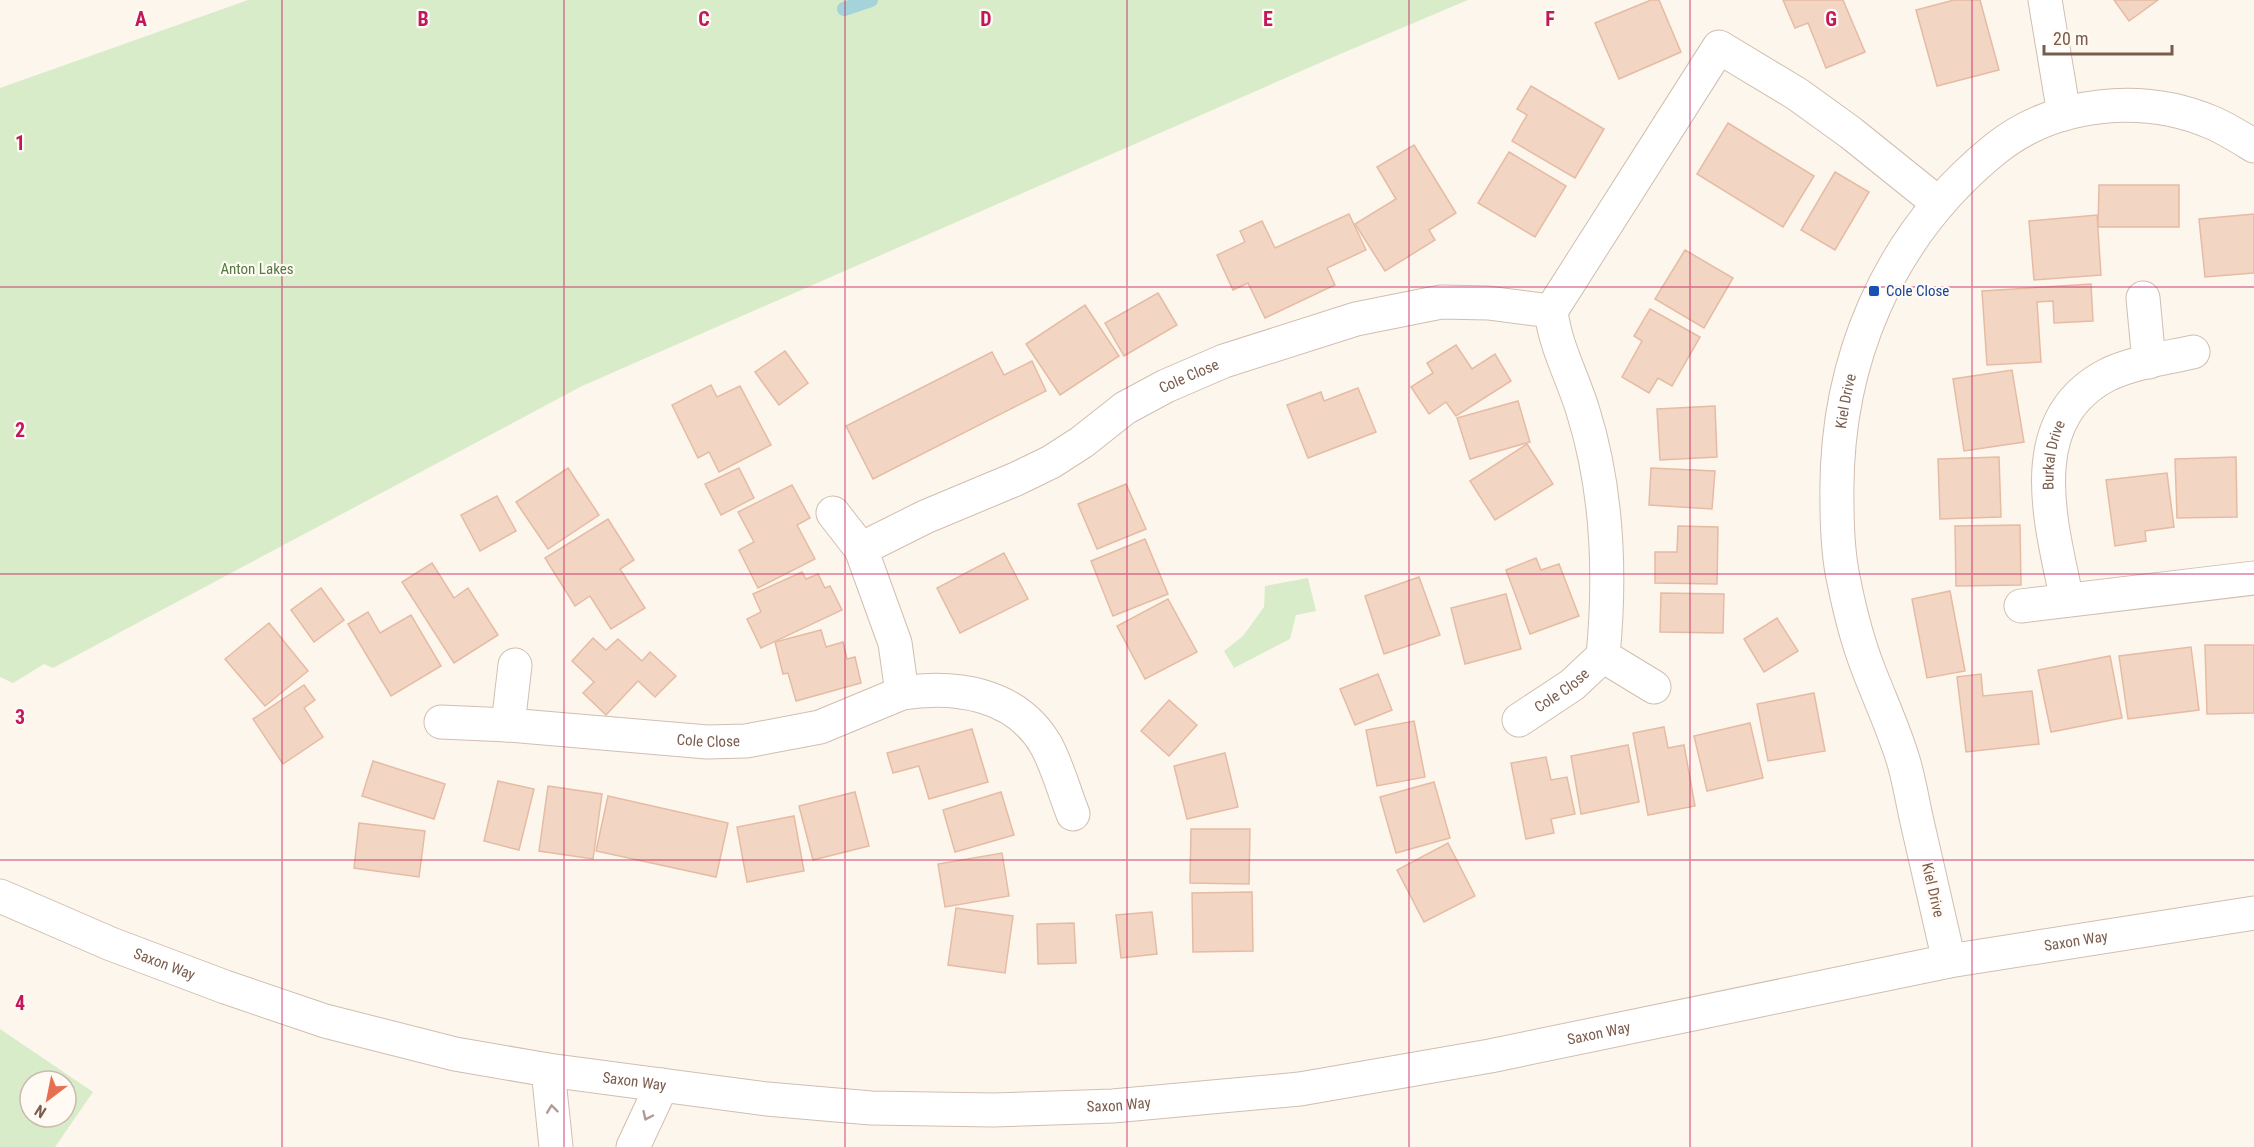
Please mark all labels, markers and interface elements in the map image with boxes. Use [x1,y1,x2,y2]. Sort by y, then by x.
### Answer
text: A [135,7,147,31]
text: B [417,7,429,31]
text: C [698,7,710,31]
text: D [980,7,992,31]
text: E [1263,7,1273,31]
text: F [1545,7,1555,31]
text: G [1825,7,1837,31]
scale bar [2044,18,2172,56]
text: 20 m [2053,28,2088,49]
text: 1 [15,131,25,155]
park label: Anton Lakes [220,260,294,278]
place label: Cole Close [1886,282,1949,300]
marker: Cole Close [1867,284,1881,298]
street label: Cole Close [1156,355,1222,397]
street label: Kiel Drive [1832,372,1860,430]
street label: Burkal Drive [2039,417,2069,490]
text: 2 [15,418,25,442]
street label: Cole Close [1531,665,1593,716]
text: 3 [15,705,25,729]
street label: Cole Close [676,730,740,751]
street label: Kiel Drive [1918,861,1948,919]
street label: Saxon Way [2043,927,2109,955]
street label: Saxon Way [131,944,198,984]
text: 4 [15,991,25,1015]
street label: Saxon Way [1566,1018,1632,1049]
street label: Saxon Way [601,1068,667,1095]
north arrow [18,1069,78,1129]
street label: Saxon Way [1086,1094,1151,1116]
text: N [31,1101,50,1122]
one-way arrow [547,1104,559,1113]
one-way arrow [643,1109,655,1120]

